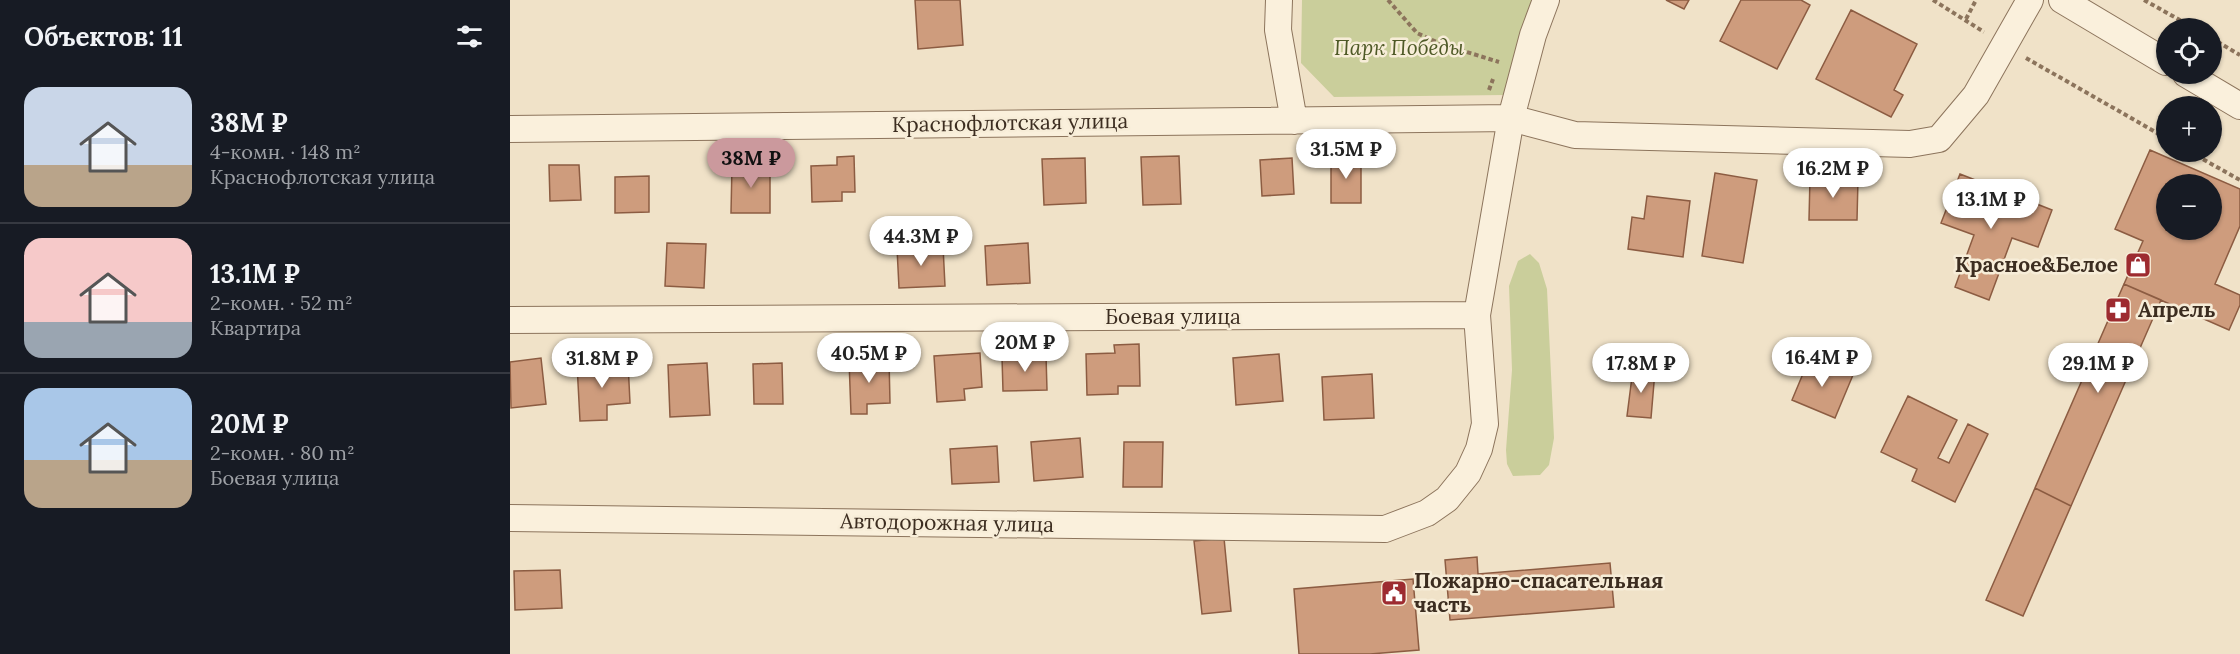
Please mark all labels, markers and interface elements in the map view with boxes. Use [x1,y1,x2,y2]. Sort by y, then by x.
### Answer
map controls [2156,18,2222,240]
button: locate [2156,18,2222,84]
text: Объектов: 11 [24,20,183,53]
icon: filters [453,20,486,53]
park label: Парк Победы [1334,34,1464,61]
button: + [2156,96,2222,162]
text: 38M ₽ [210,106,288,139]
street label: Краснофлотская улица [892,107,1129,138]
icon: home [72,111,144,183]
pin: 31.5M ₽ [1291,129,1401,180]
text: 31.5M ₽ [1310,136,1382,161]
pin: 38M ₽ [709,138,793,189]
text: 4-комн. · 148 m² [210,139,361,164]
text: 38M ₽ [721,145,781,170]
pin: 16.2M ₽ [1778,148,1888,199]
text: 16.2M ₽ [1797,155,1869,180]
text: Краснофлотская улица [210,164,435,189]
button: − [2156,174,2222,240]
pin: 13.1M ₽ [1936,179,2046,230]
text: 13.1M ₽ [1956,186,2026,211]
pin: 44.3M ₽ [866,216,976,267]
text: 44.3M ₽ [883,223,959,248]
shop icon: Красное&Белое [2123,250,2153,280]
place label: Красное&Белое [1955,251,2118,278]
text: 13.1M ₽ [210,257,300,290]
icon: home [72,262,144,334]
text: 2-комн. · 52 m² [210,290,353,315]
pharmacy icon: Апрель [2103,295,2133,325]
place label: Апрель [2138,296,2216,323]
street label: Боевая улица [1105,303,1241,330]
text: Квартира [210,315,301,340]
pin: 20M ₽ [983,322,1067,373]
text: 20M ₽ [995,329,1055,354]
pin: 40.5M ₽ [814,333,924,384]
pin: 16.4M ₽ [1767,337,1877,388]
pin: 31.8M ₽ [547,338,657,389]
text: 40.5M ₽ [831,340,907,365]
pin: 17.8M ₽ [1586,343,1696,394]
pin: 29.1M ₽ [2043,343,2153,394]
text: 16.4M ₽ [1786,344,1858,369]
text: 31.8M ₽ [566,345,638,370]
text: 17.8M ₽ [1606,350,1676,375]
text: 29.1M ₽ [2062,350,2134,375]
text: 20M ₽ [210,407,289,440]
icon: home [72,412,144,484]
text: 2-комн. · 80 m² [210,440,355,465]
text: Боевая улица [210,465,339,490]
street label: Автодорожная улица [839,507,1054,538]
place label: Пожарно-спасательная часть [1414,567,1663,618]
public building icon: Пожарно-спасательная часть [1379,578,1409,608]

